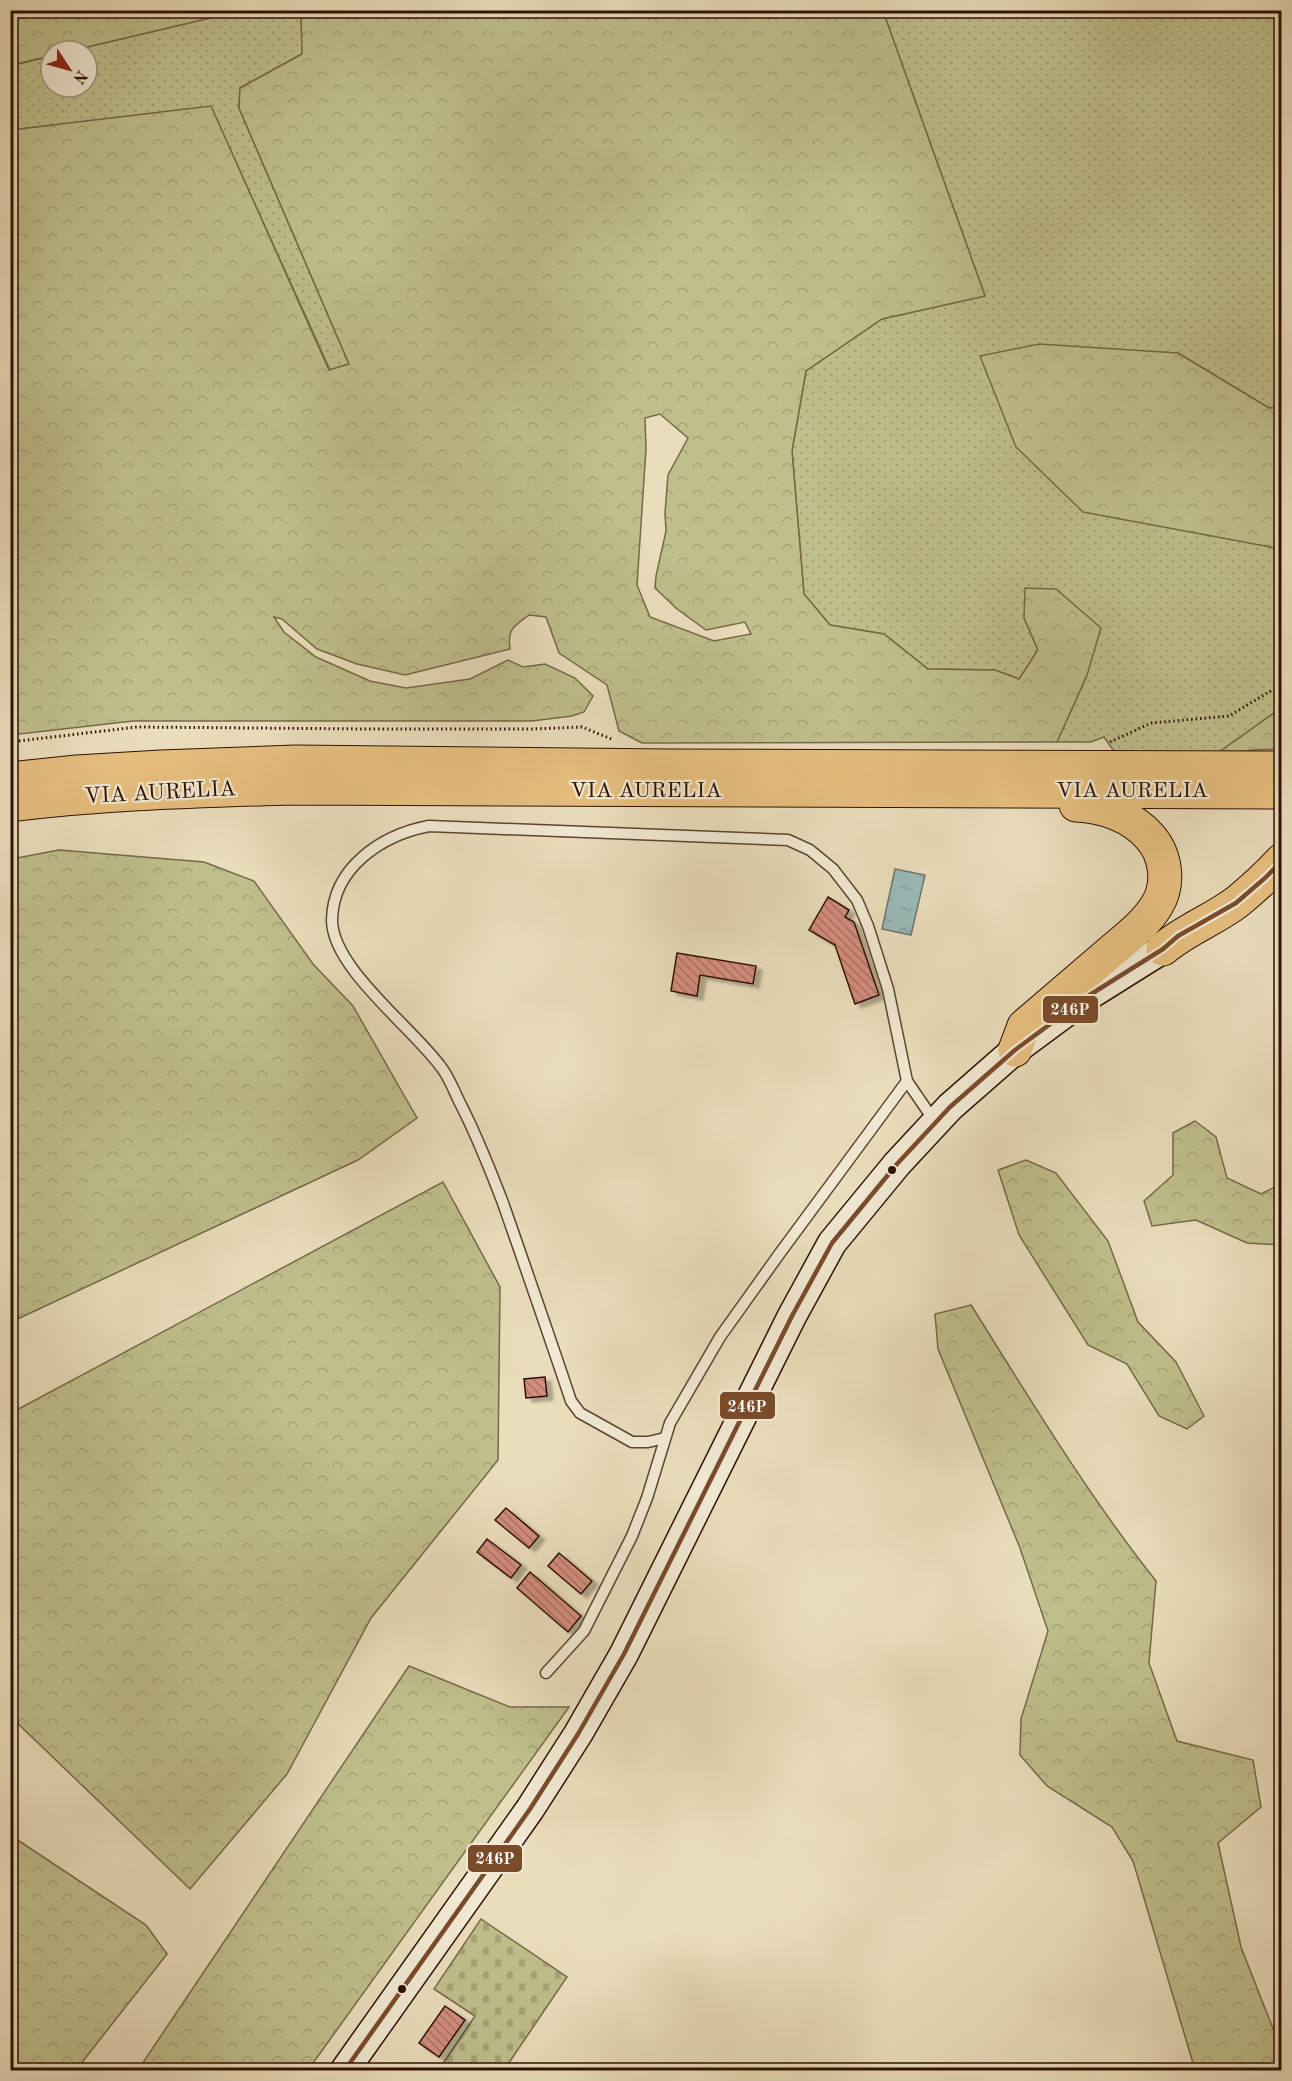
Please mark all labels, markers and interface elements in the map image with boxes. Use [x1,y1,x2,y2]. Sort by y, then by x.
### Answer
north arrow [39,39,99,99]
text: N [69,67,90,87]
street label: VIA AURELIA [84,778,237,808]
street label: VIA AURELIA [570,780,722,802]
street label: VIA AURELIA [1056,780,1208,802]
line badge: 246P [1042,995,1099,1024]
text: 246P [1050,1003,1090,1019]
unlabelled marker [886,1164,898,1176]
line badge: 246P [719,1391,776,1420]
text: 246P [727,1400,767,1416]
line badge: 246P [467,1844,523,1873]
text: 246P [475,1852,515,1868]
unlabelled marker [396,1983,408,1995]

